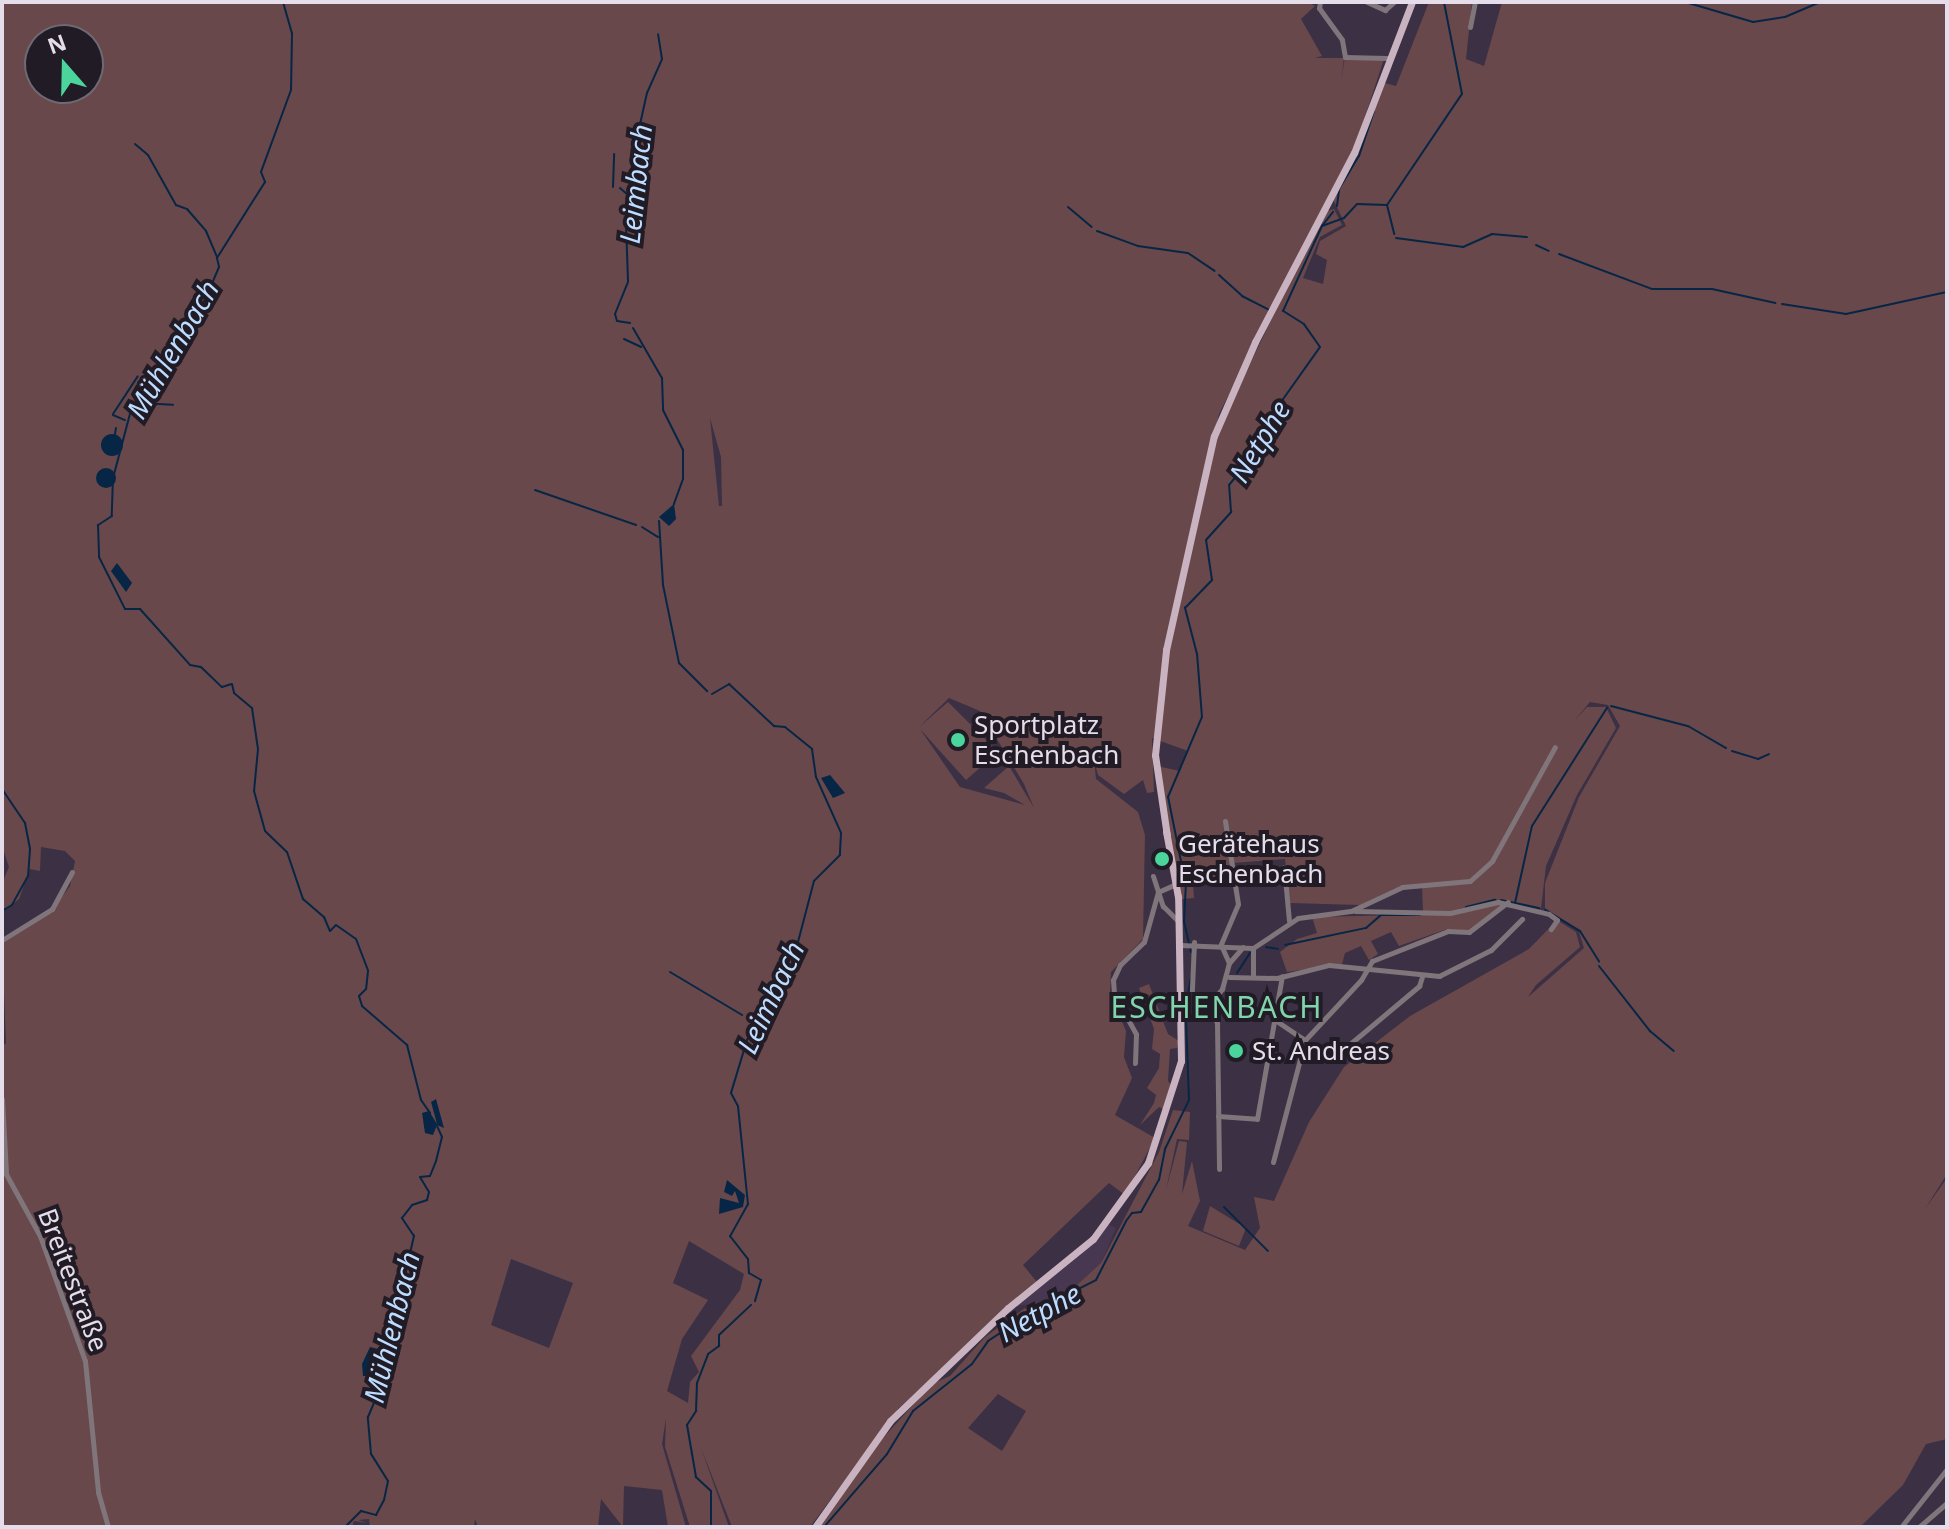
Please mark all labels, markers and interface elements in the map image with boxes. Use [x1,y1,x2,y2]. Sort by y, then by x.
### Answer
north arrow [24,24,104,104]
text: N [43,26,70,60]
water label: Leimbach [612,123,658,245]
water label: Mühlenbach [119,274,225,424]
water label: Netphe [1222,394,1296,488]
place label: Sportplatz Eschenbach [974,709,1119,770]
marker: Sportplatz Eschenbach [949,731,967,749]
place label: Gerätehaus Eschenbach [1178,828,1323,890]
marker: Gerätehaus Eschenbach [1153,850,1171,868]
water label: Leimbach [729,935,811,1059]
district label: ESCHENBACH [1110,989,1324,1025]
place label: St. Andreas [1252,1035,1390,1067]
marker: St. Andreas [1227,1042,1245,1060]
street label: Breitestraße [32,1204,114,1356]
water label: Mühlenbach [356,1248,426,1406]
water label: Netphe [992,1276,1086,1348]

